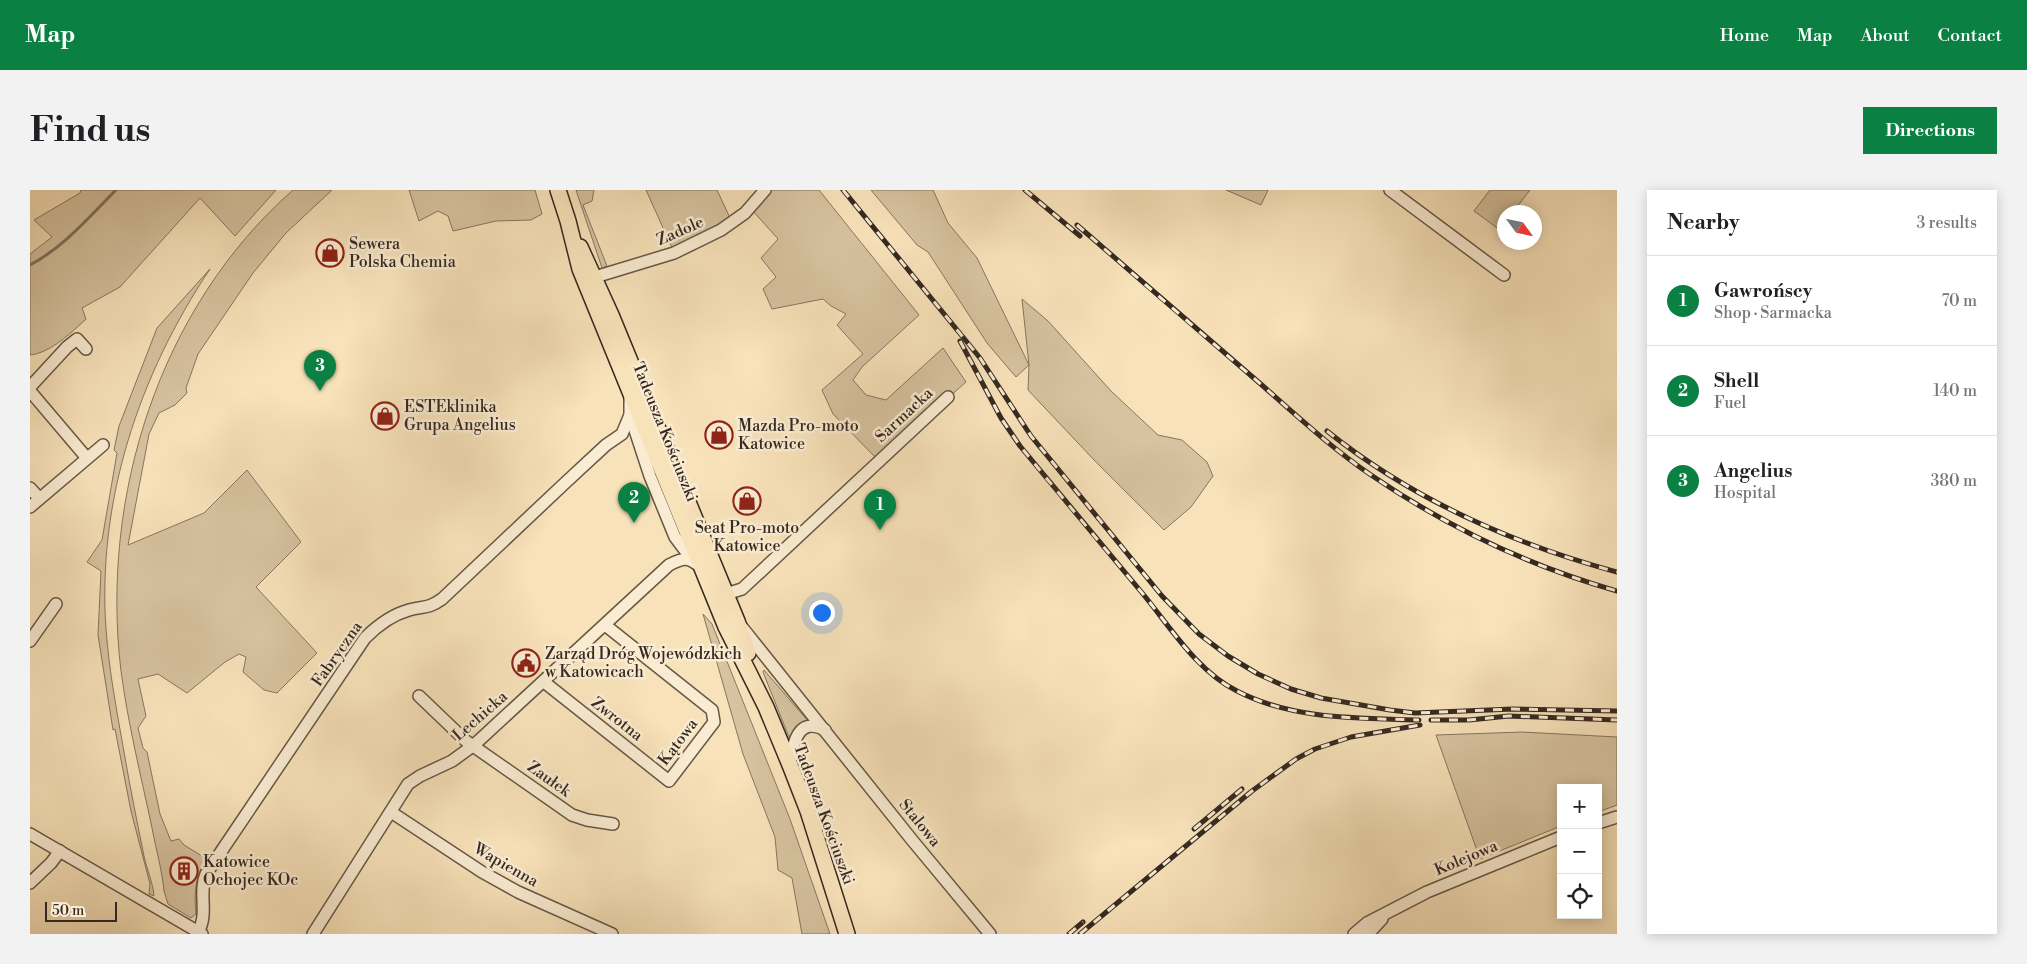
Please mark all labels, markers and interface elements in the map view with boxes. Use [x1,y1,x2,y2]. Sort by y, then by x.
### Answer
text: Map [25,20,75,50]
text: Home [1720,24,1769,47]
text: Map [1797,24,1833,47]
text: About [1861,24,1910,47]
text: Contact [1938,24,2002,47]
button: Directions [1863,107,1997,154]
text: Find us [30,109,150,152]
north arrow [1497,205,1542,250]
text: Nearby [1667,210,1740,236]
street label: Zadole [653,212,707,250]
text: 3 results [1916,213,1977,233]
place label: Sewera Polska Chemia [349,234,457,272]
shop icon: Sewera Polska Chemia [315,238,345,268]
text: Gawrońscy [1714,279,1812,303]
text: 1 [1679,291,1687,311]
text: 70 m [1941,291,1977,311]
text: Shop · Sarmacka [1714,303,1832,323]
pin: 3 [304,350,336,391]
street label: Tadeusza Kościuszki [628,359,702,505]
text: Shell [1714,369,1759,393]
text: 2 [1678,381,1688,401]
text: 140 m [1933,381,1977,401]
street label: Sarmacka [871,383,938,447]
text: Fuel [1714,393,1746,413]
place label: ESTEklinika Grupa Angelius [404,397,516,435]
shop icon: ESTEklinika Grupa Angelius [370,401,400,431]
place label: Mazda Pro-moto Katowice [738,416,859,454]
shop icon: Mazda Pro-moto Katowice [704,420,734,450]
text: Angelius [1714,459,1792,483]
text: 3 [1678,471,1688,491]
text: 380 m [1930,471,1977,491]
pin: 2 [618,482,650,523]
text: Hospital [1714,483,1776,503]
shop icon: Seat Pro-moto Katowice [732,486,762,516]
pin: 1 [864,489,896,530]
place label: Seat Pro-moto Katowice [695,518,799,556]
your location [809,600,835,626]
street label: Fabryczna [307,617,367,690]
place label: Zarząd Dróg Wojewódzkich w Katowicach [544,644,742,682]
public building icon: Zarząd Dróg Wojewódzkich w Katowicach [511,648,541,678]
street label: Lechicka [448,686,512,745]
street label: Zwrotna [587,693,648,746]
street label: Kątowa [654,714,703,770]
street label: Tadeusza Kościuszki [789,741,859,887]
street label: Zaułek [523,757,576,802]
map controls [1557,784,1602,919]
button: + [1557,784,1602,829]
street label: Stalowa [895,795,946,852]
button: − [1557,829,1602,874]
street label: Kolejowa [1431,835,1501,880]
street label: Wapienna [469,838,543,892]
place label: Katowice Ochojec KOc [203,852,298,890]
building icon: Katowice Ochojec KOc [169,856,199,886]
button: locate [1557,874,1602,919]
scale bar [45,899,118,922]
text: 50 m [52,902,84,920]

